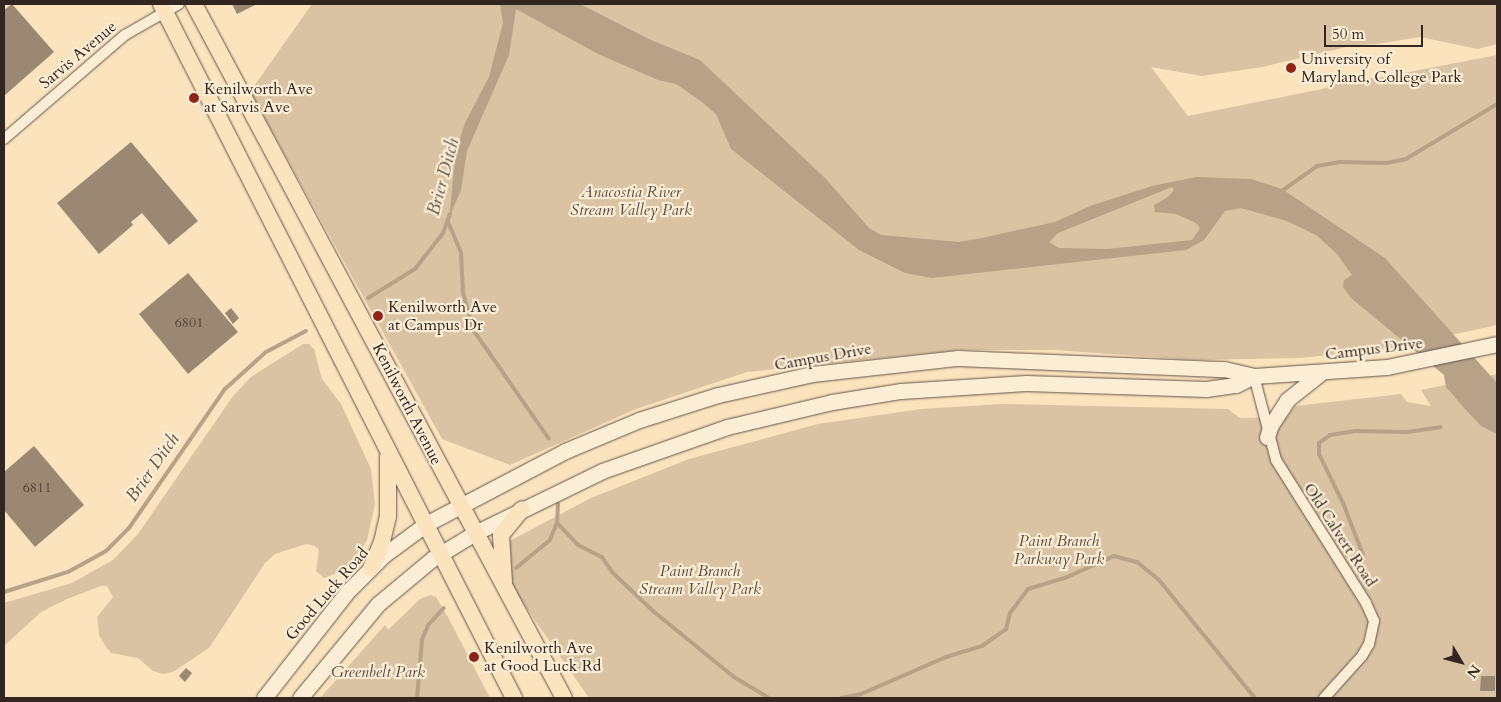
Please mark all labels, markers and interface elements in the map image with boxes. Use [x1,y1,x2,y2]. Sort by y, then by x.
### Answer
scale bar [1326,15,1425,47]
street label: Sarvis Avenue [35,17,121,93]
text: 50 m [1332,24,1364,44]
place label: University of Maryland, College Park [1301,49,1462,87]
marker: University of Maryland, College Park [1285,62,1297,74]
place label: Kenilworth Ave at Sarvis Ave [204,79,313,117]
marker: Kenilworth Ave at Sarvis Ave [188,92,200,104]
water label: Brier Ditch [423,136,465,218]
park label: Anacostia River Stream Valley Park [570,182,692,220]
place label: Kenilworth Ave at Campus Dr [388,297,497,335]
marker: Kenilworth Ave at Campus Dr [372,310,384,322]
house number: 6801 [175,315,203,331]
street label: Campus Drive [1324,333,1424,365]
street label: Campus Drive [773,339,873,375]
street label: Kenilworth Avenue [368,340,446,468]
water label: Brier Ditch [122,429,184,507]
house number: 6811 [23,480,51,496]
street label: Old Calvert Road [1299,480,1381,590]
park label: Paint Branch Parkway Park [1014,531,1104,569]
street label: Good Luck Road [282,544,372,644]
park label: Paint Branch Stream Valley Park [639,561,761,599]
north arrow [1436,637,1486,687]
place label: Kenilworth Ave at Good Luck Rd [484,638,601,676]
marker: Kenilworth Ave at Good Luck Rd [468,651,480,663]
text: N [1462,661,1485,682]
park label: Greenbelt Park [331,662,425,682]

